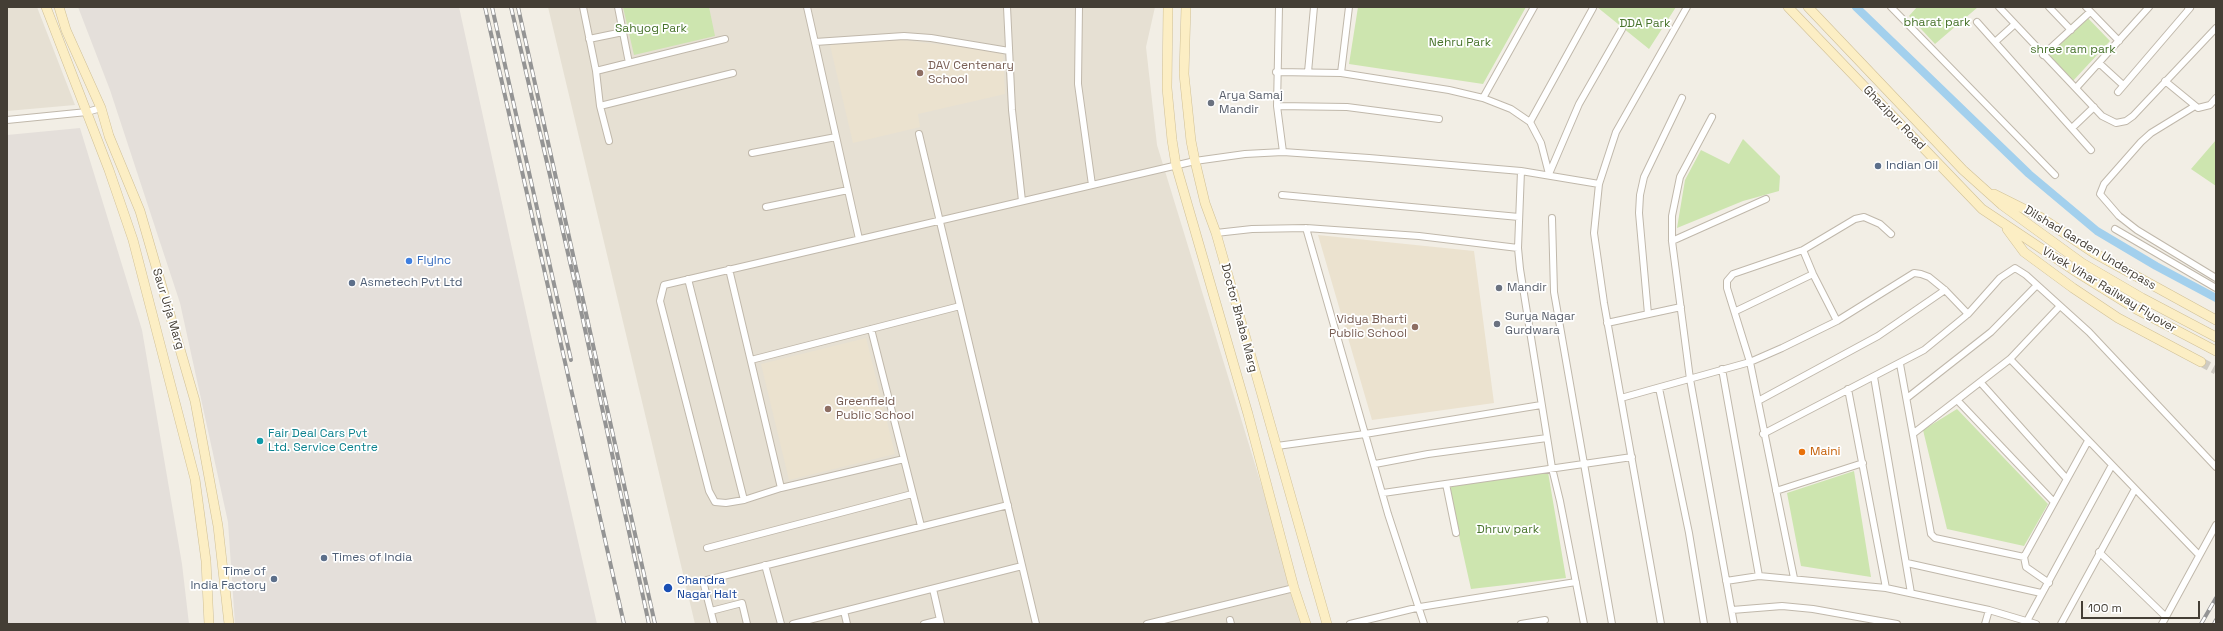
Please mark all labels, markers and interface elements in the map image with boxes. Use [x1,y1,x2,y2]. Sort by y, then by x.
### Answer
park label: bharat park [1903,16,1971,30]
park label: DDA Park [1619,17,1671,31]
park label: Sahyog Park [615,22,687,36]
park label: Nehru Park [1429,36,1491,50]
park label: shree ram park [2030,43,2116,57]
place label: DAV Centenary School [928,59,1014,87]
marker: DAV Centenary School [915,68,925,78]
street label: Ghazipur Road [1860,83,1928,153]
place label: Arya Samaj Mandir [1219,89,1283,117]
marker: Arya Samaj Mandir [1206,98,1216,108]
place label: Indian Oil [1886,159,1938,173]
marker: Indian Oil [1873,161,1883,171]
street label: Dilshad Garden Underpass [2021,203,2159,293]
street label: Vivek Vihar Railway Flyover [2039,244,2179,336]
place label: FlyInc [417,254,451,268]
marker: FlyInc [404,256,414,266]
street label: Doctor Bhaba Marg [1218,262,1260,374]
street label: Saur Urja Marg [149,267,187,351]
place label: Asmetech Pvt Ltd [360,276,462,290]
marker: Asmetech Pvt Ltd [347,278,357,288]
place label: Mandir [1507,281,1547,295]
marker: Mandir [1494,283,1504,293]
place label: Surya Nagar Gurdwara [1505,310,1575,338]
place label: Vidya Bharti Public School [1329,313,1407,341]
marker: Surya Nagar Gurdwara [1492,319,1502,329]
marker: Vidya Bharti Public School [1410,322,1420,332]
place label: Greenfield Public School [836,395,914,423]
marker: Greenfield Public School [823,404,833,414]
place label: Fair Deal Cars Pvt Ltd. Service Centre [268,427,378,455]
marker: Fair Deal Cars Pvt Ltd. Service Centre [255,436,265,446]
place label: Maini [1810,445,1841,459]
marker: Maini [1797,447,1807,457]
park label: Dhruv park [1477,523,1539,537]
place label: Times of India [332,551,412,565]
marker: Times of India [319,553,329,563]
place label: Time of India Factory [190,565,266,593]
marker: Time of India Factory [269,574,279,584]
place label: Chandra Nagar Halt [677,574,737,602]
marker: Chandra Nagar Halt [662,582,674,594]
scale bar [2083,593,2202,619]
text: 100 m [2088,600,2122,616]

